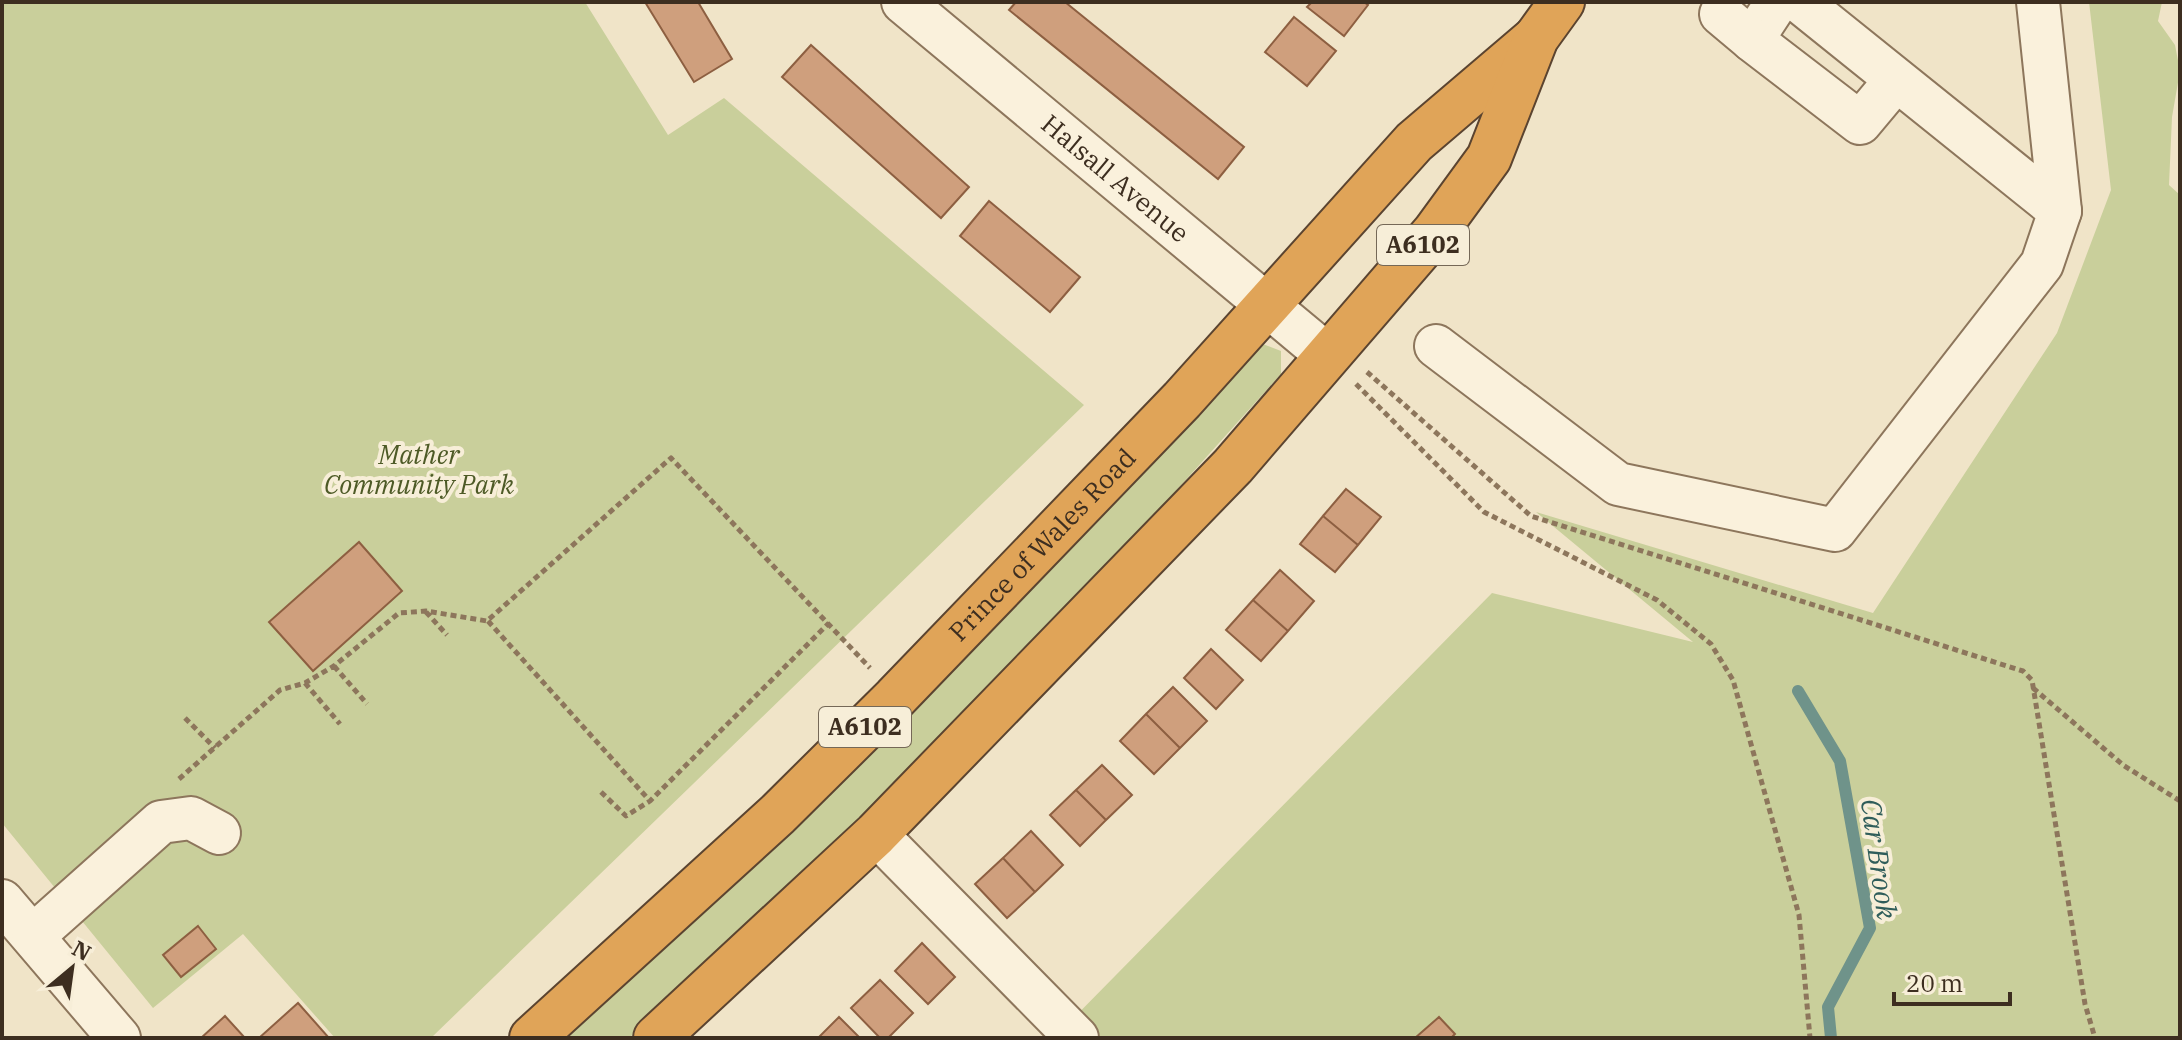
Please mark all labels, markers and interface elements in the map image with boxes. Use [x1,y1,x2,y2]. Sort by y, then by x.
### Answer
street label: Halsall Avenue [1035,106,1197,249]
road number: A6102 [1377,225,1469,265]
park label: Mather Community Park [324,437,514,501]
street label: Prince of Wales Road [941,440,1143,648]
road number: A6102 [819,707,911,747]
water label: Car Brook [1853,796,1906,922]
north arrow [32,928,112,1008]
text: N [67,933,97,967]
scale bar [1894,956,2010,1006]
text: 20 m [1906,967,1963,999]

